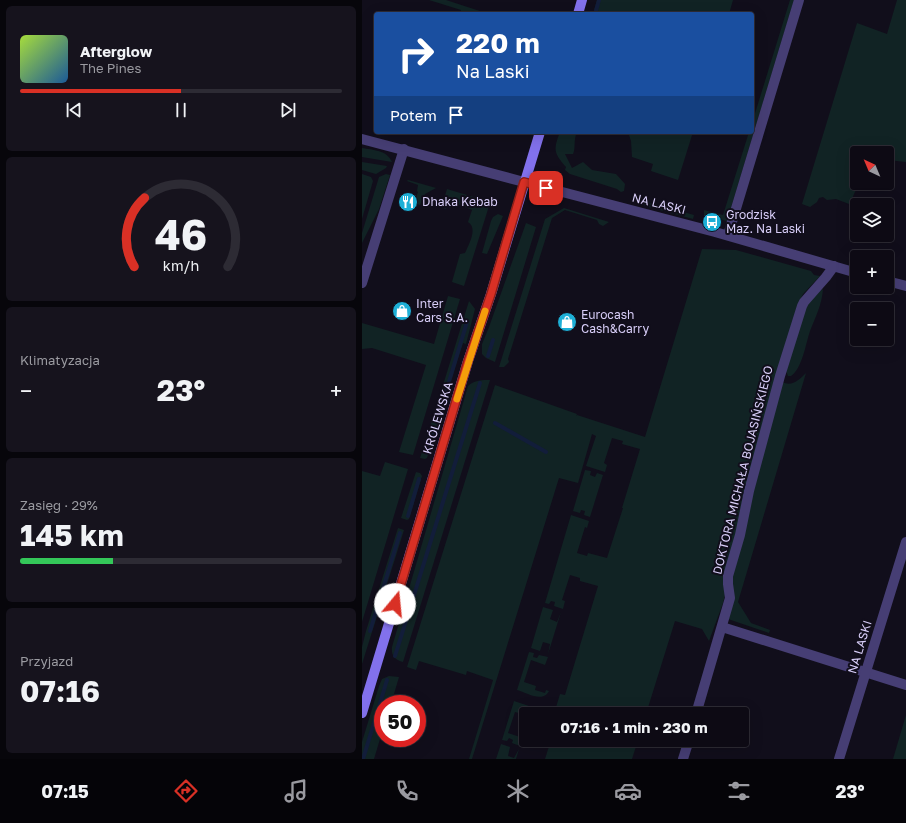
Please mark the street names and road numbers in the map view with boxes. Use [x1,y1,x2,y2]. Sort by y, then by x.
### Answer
street label: NA LASKI [631,190,688,217]
street label: DOKTORA MICHAŁA BOJASIŃSKIEGO [709,364,776,576]
street label: KRÓLEWSKA [419,380,456,456]
street label: NA LASKI [844,618,875,675]

